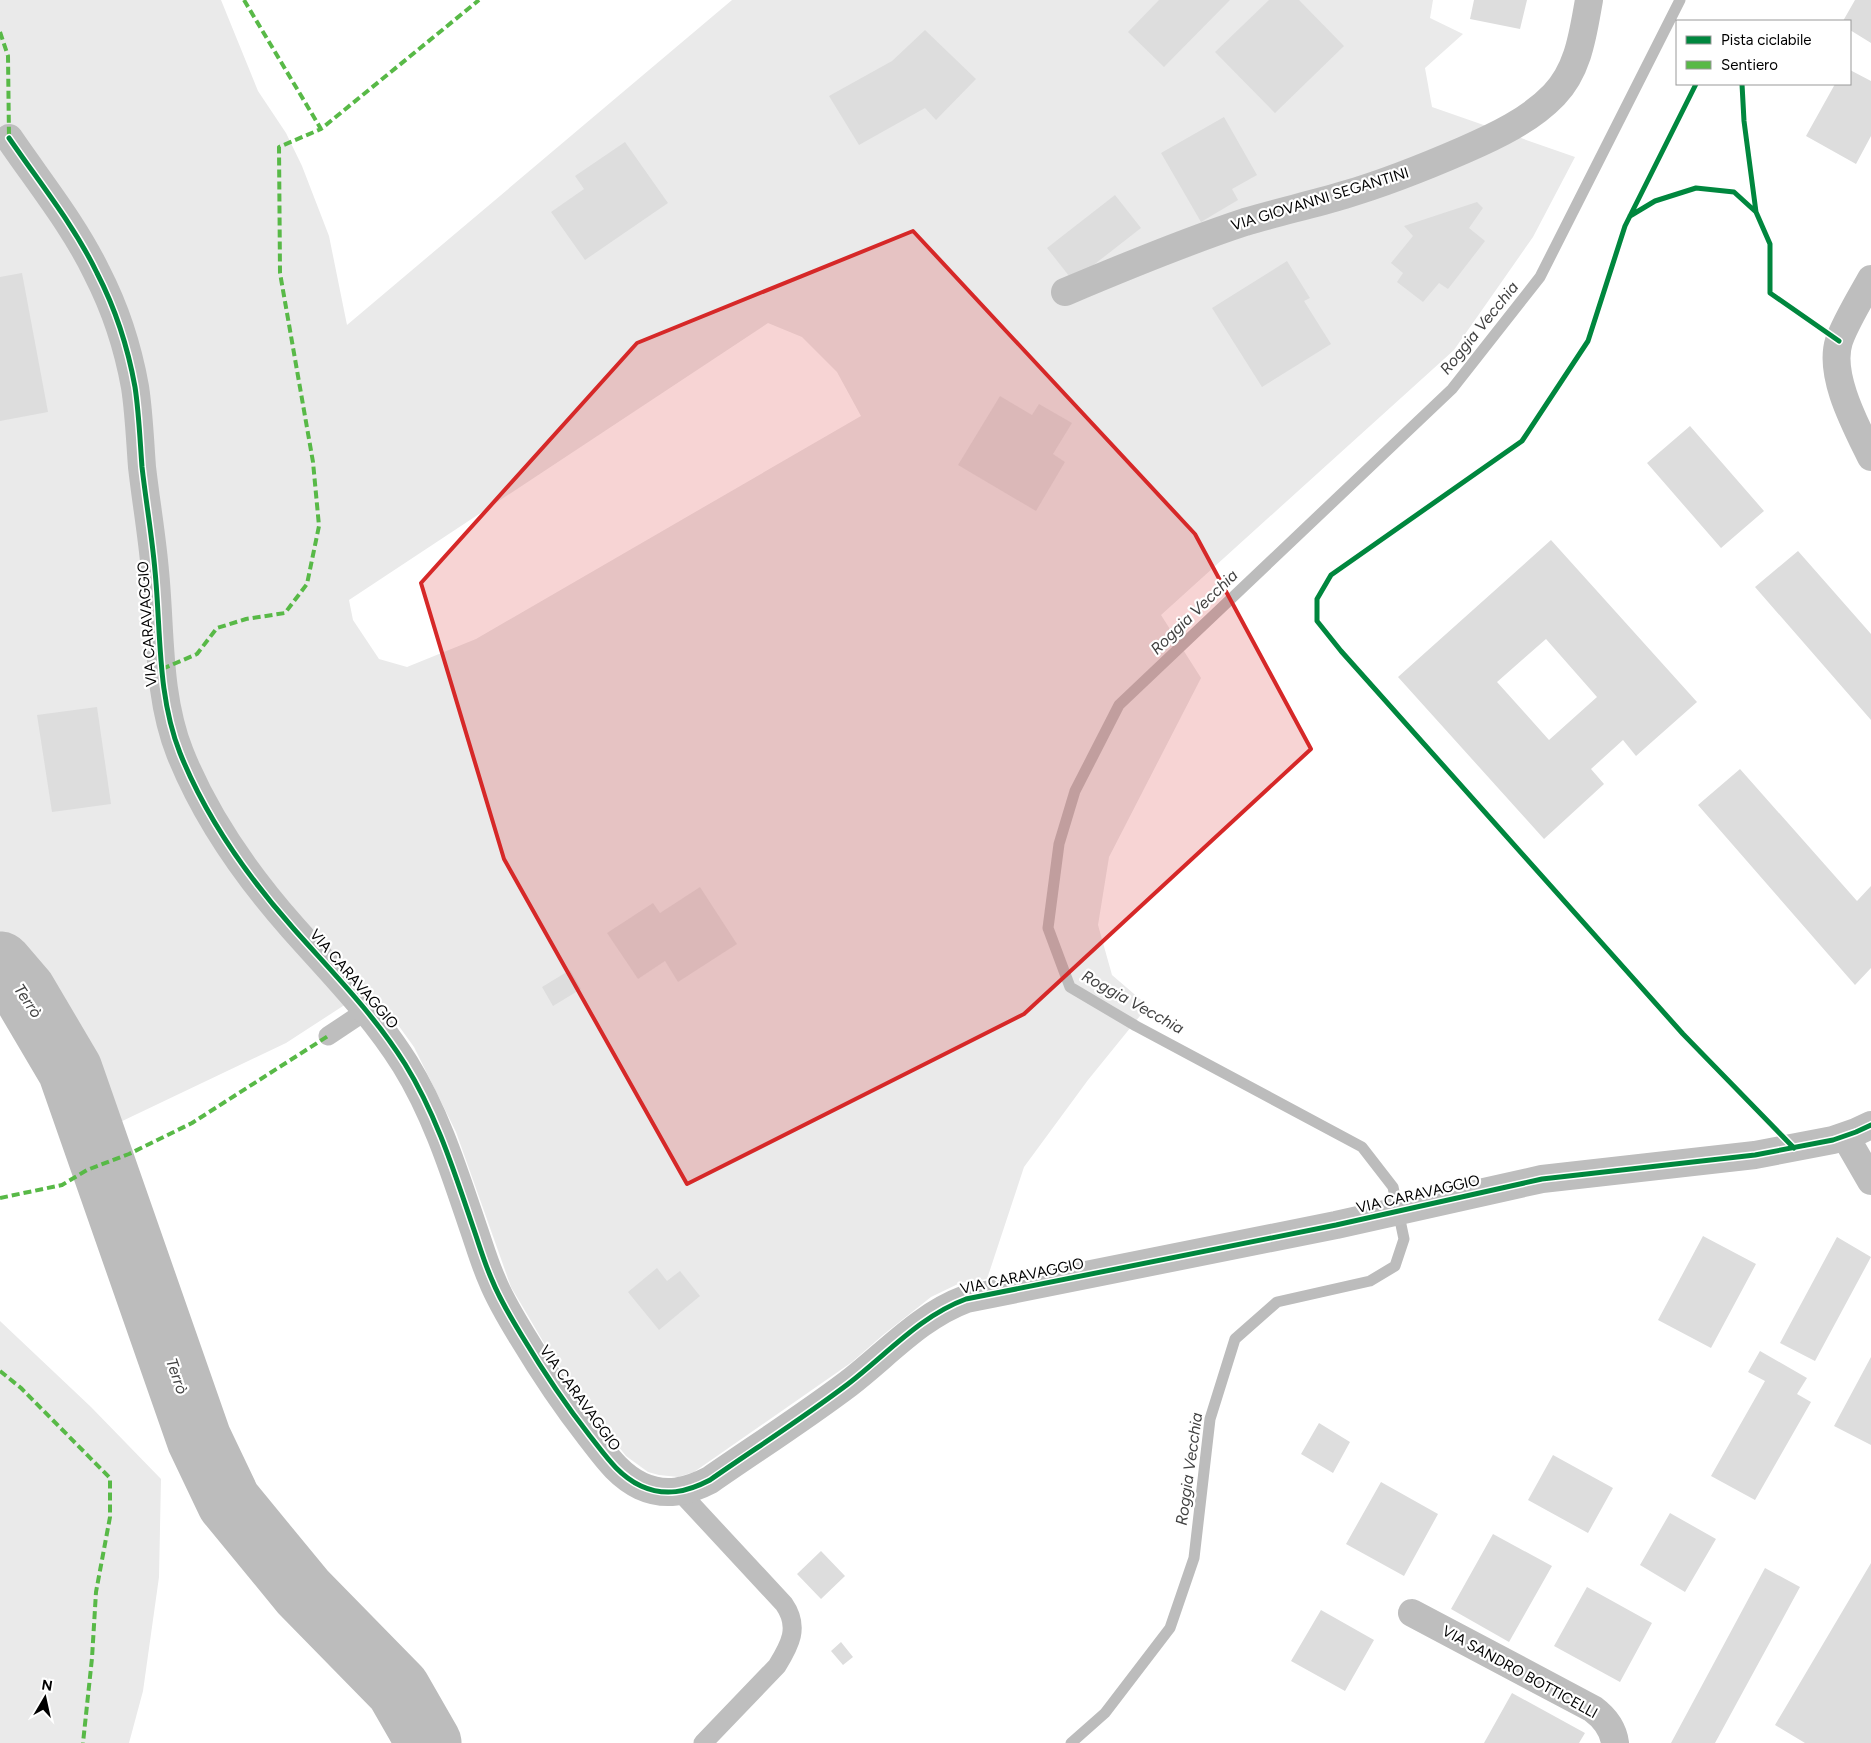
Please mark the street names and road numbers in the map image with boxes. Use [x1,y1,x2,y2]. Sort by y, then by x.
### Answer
street label: VIA GIOVANNI SEGANTINI [1229,163,1411,235]
street label: VIA CARAVAGGIO [134,561,160,687]
street label: VIA CARAVAGGIO [306,926,402,1032]
street label: VIA CARAVAGGIO [1355,1171,1481,1217]
street label: VIA CARAVAGGIO [959,1254,1085,1298]
street label: VIA CARAVAGGIO [536,1342,624,1454]
street label: VIA SANDRO BOTTICELLI [1439,1622,1601,1722]

